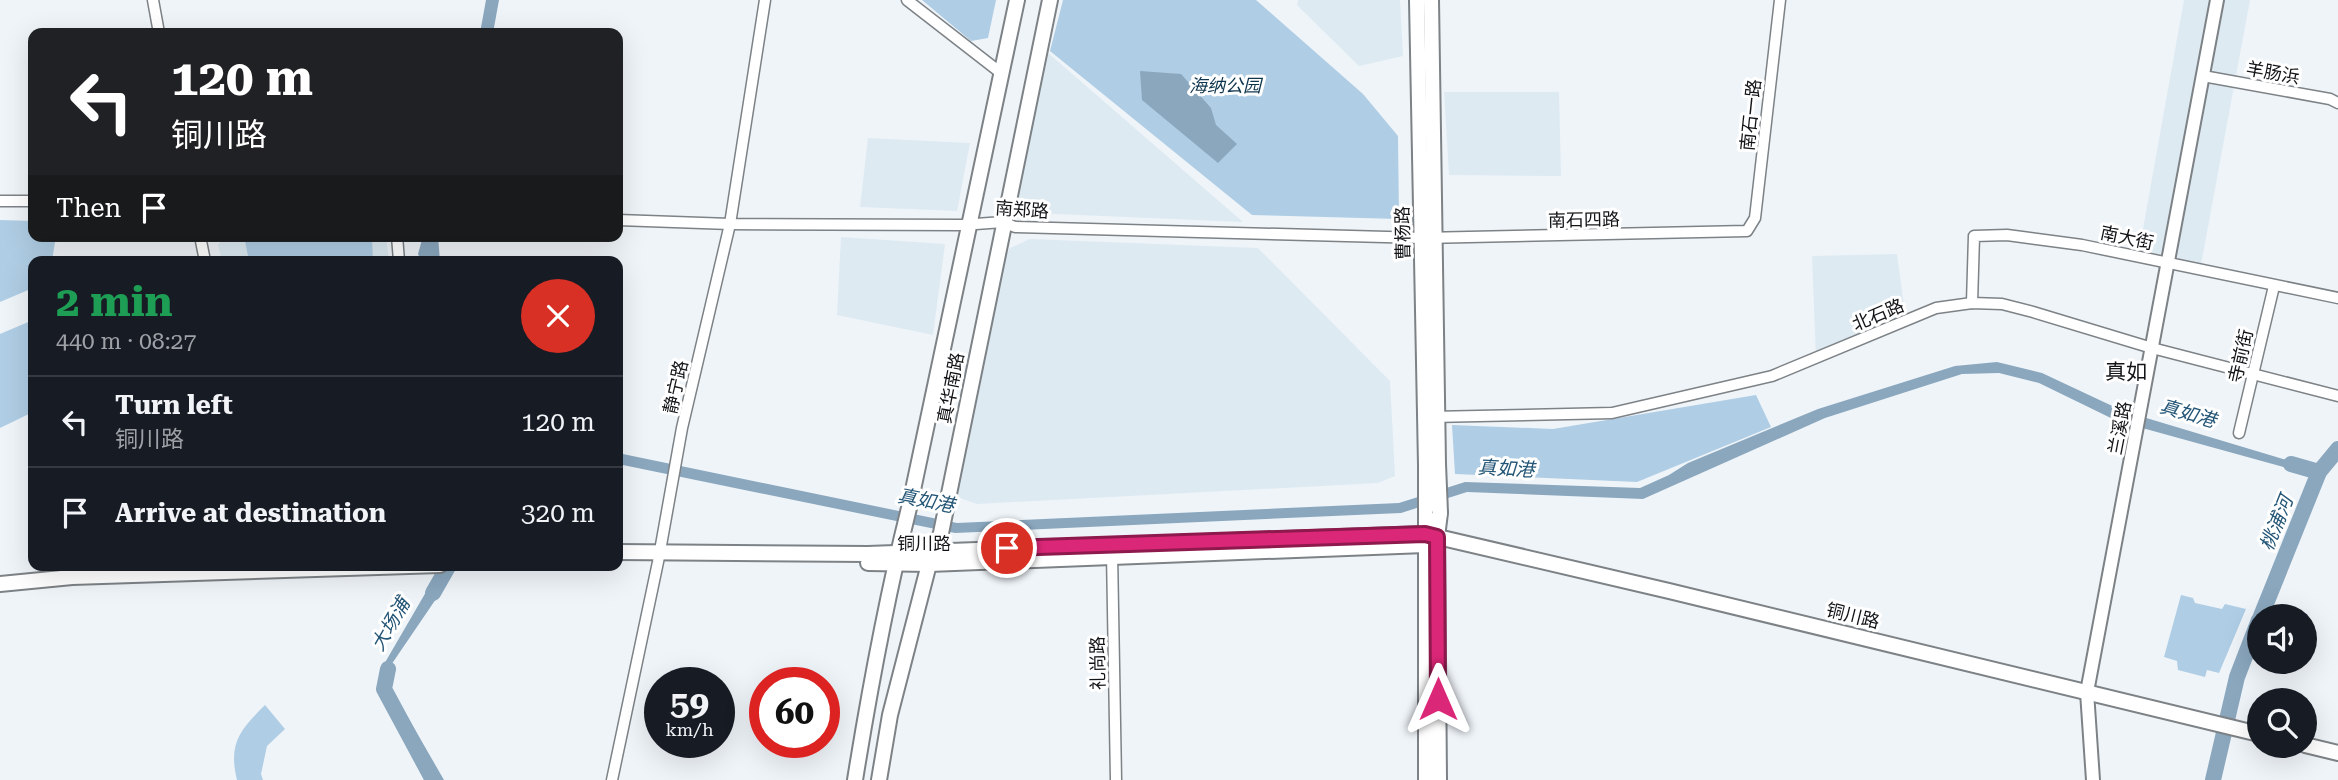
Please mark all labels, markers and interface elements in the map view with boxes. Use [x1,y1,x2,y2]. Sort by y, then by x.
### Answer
text: 120 m [171,50,313,107]
icon: left [56,56,147,147]
street label: 羊肠浜 [2245,57,2301,88]
park label: 海纳公园 [1189,75,1264,96]
street label: 南石一路 [1736,78,1765,152]
text: 铜川路 [171,116,267,154]
icon: arrive [135,189,173,227]
text: Then [56,193,121,223]
street label: 南郑路 [994,197,1050,222]
street label: 曹杨路 [1392,206,1413,260]
street label: 南石四路 [1548,208,1620,231]
street label: 南大街 [2099,222,2156,253]
text: 2 min [56,277,173,326]
button: close [521,279,595,353]
street label: 北石路 [1849,294,1907,335]
street label: 寺前街 [2224,327,2257,385]
text: 440 m · 08:27 [56,328,196,355]
street label: 真华南路 [933,351,968,425]
street label: 静宁路 [659,358,692,416]
district label: 真如 [2105,360,2147,384]
text: Turn left [115,390,233,420]
water label: 真如港 [2157,395,2221,433]
street label: 兰溪路 [2104,399,2135,456]
icon: left [56,403,94,441]
text: 120 m [521,407,595,437]
text: 铜川路 [115,426,184,453]
water label: 真如港 [1477,456,1538,482]
water label: 真如港 [896,484,959,518]
water label: 桃浦河 [2255,489,2299,554]
icon: arrive [56,494,94,532]
text: Arrive at destination [115,498,386,528]
text: 320 m [521,498,595,528]
pin [977,518,1037,578]
icon: arrive [988,529,1026,567]
street label: 铜川路 [897,533,951,554]
water label: 大场浦 [366,591,416,655]
street label: 铜川路 [1824,599,1882,632]
map controls [2247,604,2317,758]
button: sound [2247,604,2317,674]
street label: 礼尚路 [1087,636,1108,690]
position arrow [1401,662,1475,736]
speed limit sign: 60 [749,667,840,758]
text: 59 [670,683,709,724]
button: search [2247,688,2317,758]
text: km/h [665,719,714,740]

